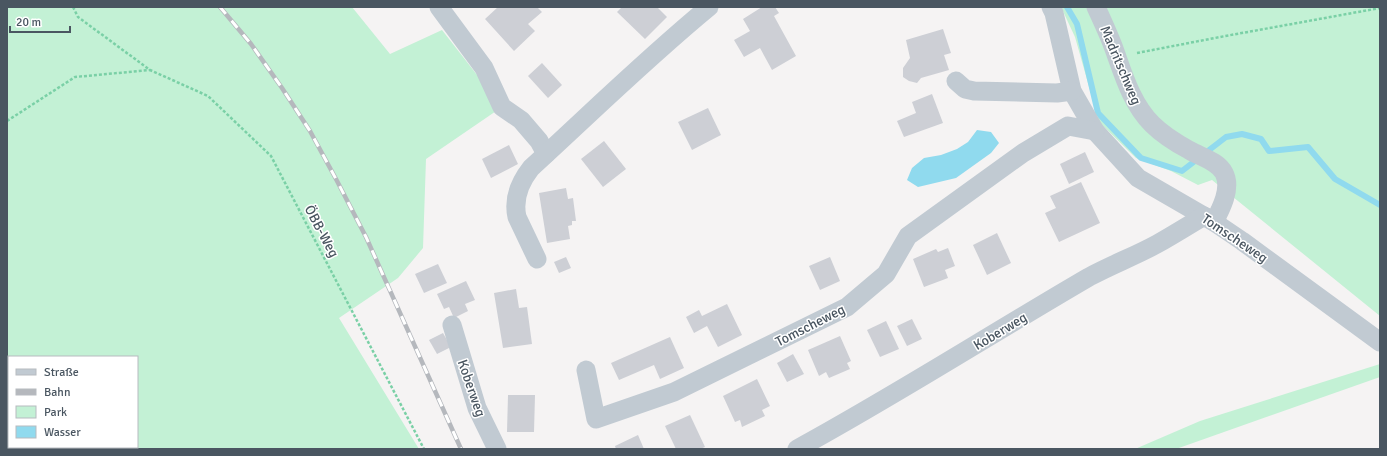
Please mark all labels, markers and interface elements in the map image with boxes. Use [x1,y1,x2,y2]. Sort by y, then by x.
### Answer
scale bar [10,8,70,34]
text: 20 m [16,15,41,30]
street label: Madritschweg [1096,23,1145,107]
street label: ÖBB-Weg [301,202,342,260]
street label: Tomscheweg [1199,210,1271,267]
street label: Tomscheweg [773,301,848,350]
street label: Koberweg [970,309,1030,354]
legend [8,356,138,448]
street label: Koberweg [454,357,489,419]
text: Straße [44,365,79,380]
text: Bahn [44,385,70,400]
text: Park [44,405,67,420]
text: Wasser [44,425,81,440]

